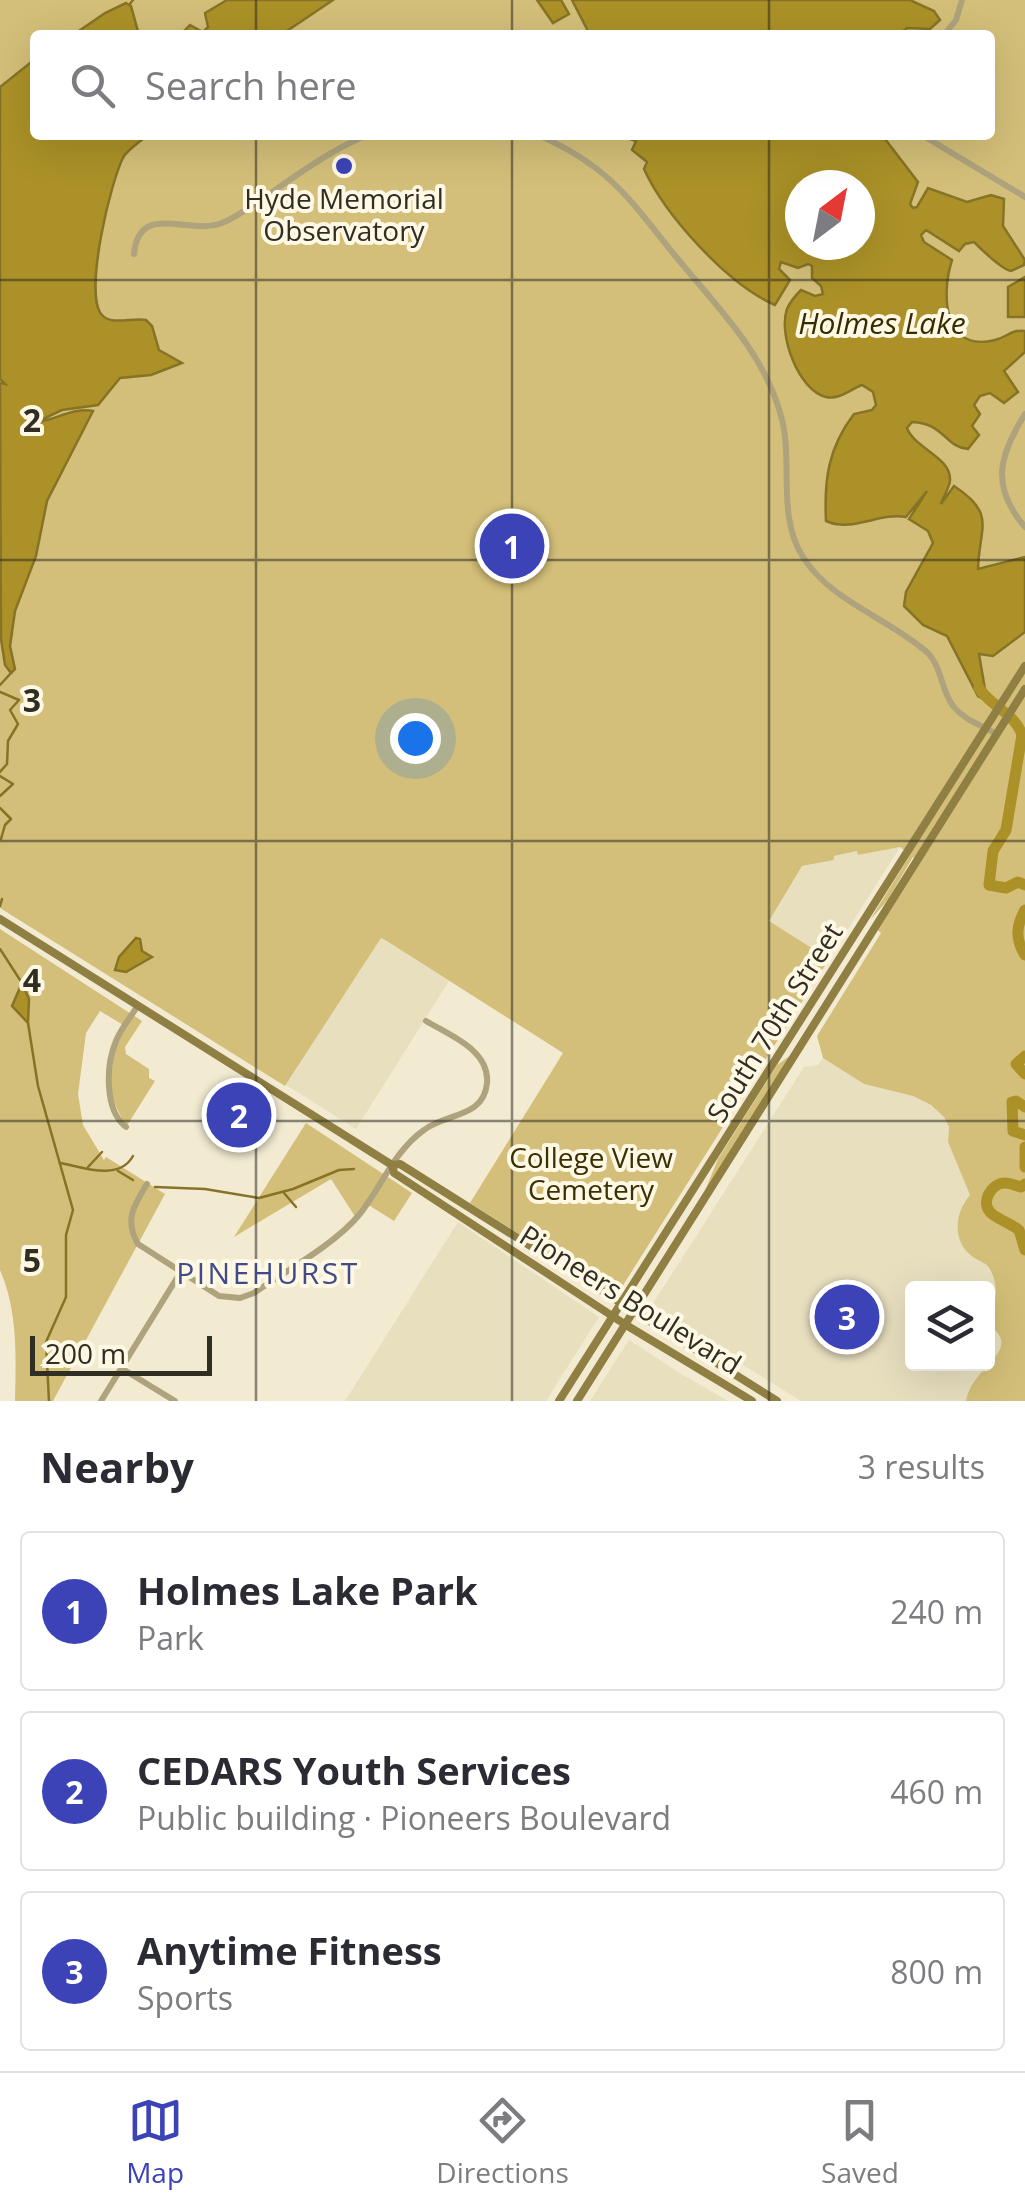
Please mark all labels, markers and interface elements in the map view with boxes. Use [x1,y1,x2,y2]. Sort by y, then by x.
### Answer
search box [30,30,995,140]
icon: search [65,58,120,113]
text: Search here [145,59,357,111]
marker: Hyde Memorial Observatory [333,155,355,177]
north arrow [785,170,875,260]
place label: Hyde Memorial Observatory [244,179,444,249]
water label: Holmes Lake [798,302,966,343]
text: 2 [23,398,41,441]
pin: 1 [480,508,544,584]
text: 3 [23,678,41,721]
your location [390,713,441,764]
street label: South 70th Street [697,915,851,1129]
text: 4 [23,958,41,1001]
pin: 2 [206,1078,272,1152]
park label: College View Cemetery [509,1138,673,1208]
street label: Pioneers Boulevard [513,1215,749,1383]
text: 5 [23,1238,41,1281]
district label: PINEHURST [176,1252,360,1293]
pin: 3 [814,1280,880,1354]
map controls [905,1281,995,1371]
button: layers [905,1281,995,1371]
scale bar [30,1331,212,1376]
text: 200 m [45,1334,126,1372]
text: Nearby [40,1438,194,1495]
text: 3 results [858,1445,985,1488]
text: Holmes Lake Park [137,1564,478,1616]
text: 1 [65,1590,84,1633]
text: 240 m [890,1590,983,1633]
text: Park [137,1616,204,1659]
text: CEDARS Youth Services [137,1744,571,1796]
text: 2 [65,1770,84,1813]
text: 460 m [890,1770,983,1813]
text: Public building · Pioneers Boulevard [137,1796,671,1839]
text: Anytime Fitness [137,1924,442,1976]
text: 3 [65,1950,84,1993]
text: 800 m [890,1950,983,1993]
text: Sports [137,1976,233,2019]
tab: Map [126,2093,184,2191]
tab: Directions [436,2093,569,2191]
tab: Saved [821,2093,899,2191]

